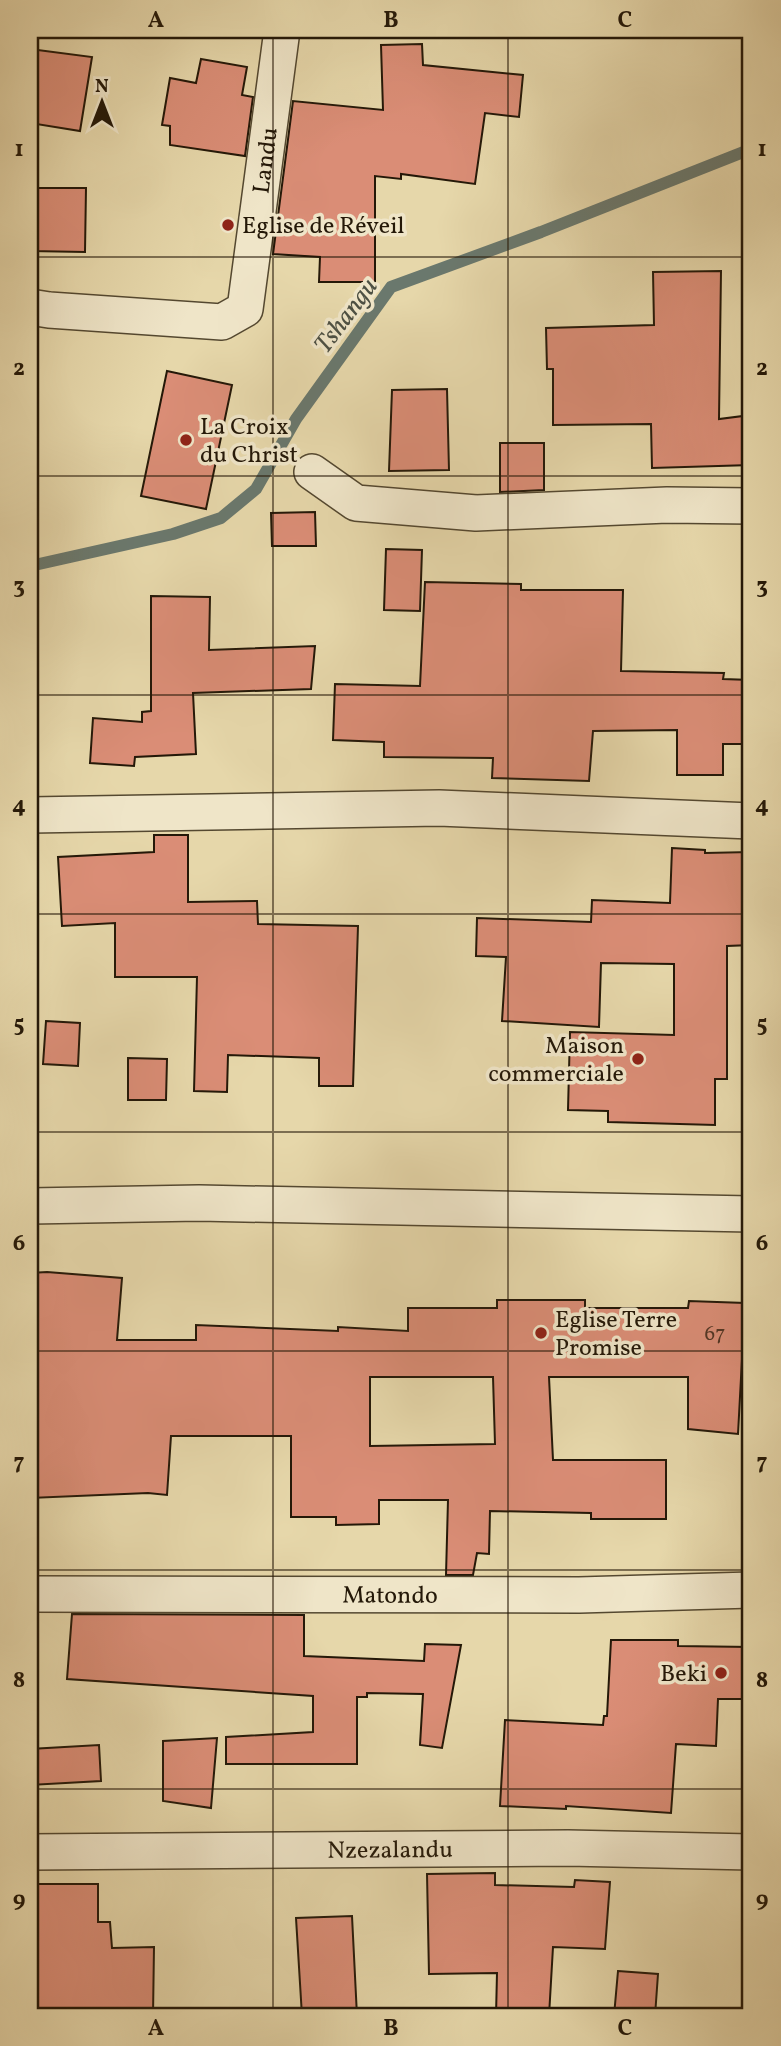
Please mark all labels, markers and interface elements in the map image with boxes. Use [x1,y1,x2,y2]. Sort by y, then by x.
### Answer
text: A [148,5,164,37]
text: B [383,5,399,37]
text: C [618,5,632,37]
north arrow [66,66,136,136]
text: N [95,74,109,100]
street label: Landu [245,125,288,196]
text: 1 [14,134,24,166]
text: 1 [757,134,767,166]
place label: Eglise de Réveil [242,210,405,244]
marker: Eglise de Réveil [220,217,236,233]
water label: Tshangu [306,271,387,362]
text: 2 [13,353,25,385]
text: 2 [756,353,768,385]
place label: La Croix du Christ [200,411,298,473]
marker: La Croix du Christ [178,432,194,448]
text: 3 [13,571,25,603]
text: 3 [756,571,768,603]
text: 4 [12,790,26,822]
text: 4 [755,790,769,822]
text: 5 [13,1009,25,1041]
text: 5 [756,1009,768,1041]
place label: Maison commerciale [488,1030,624,1092]
marker: Maison commerciale [630,1051,646,1067]
text: 6 [13,1228,25,1260]
text: 6 [756,1228,768,1260]
place label: Eglise Terre Promise [555,1304,677,1366]
house number: 67 [705,1320,725,1349]
marker: Eglise Terre Promise [533,1325,549,1341]
text: 7 [14,1447,25,1479]
text: 7 [757,1447,768,1479]
street label: Matondo [342,1580,438,1614]
place label: Beki [660,1658,707,1692]
text: 8 [13,1665,25,1697]
marker: Beki [713,1665,729,1681]
text: 8 [756,1665,768,1697]
street label: Nzezalandu [327,1834,453,1869]
text: 9 [13,1884,25,1916]
text: 9 [756,1884,768,1916]
text: A [148,2013,164,2045]
text: B [383,2013,399,2045]
text: C [618,2013,632,2045]

